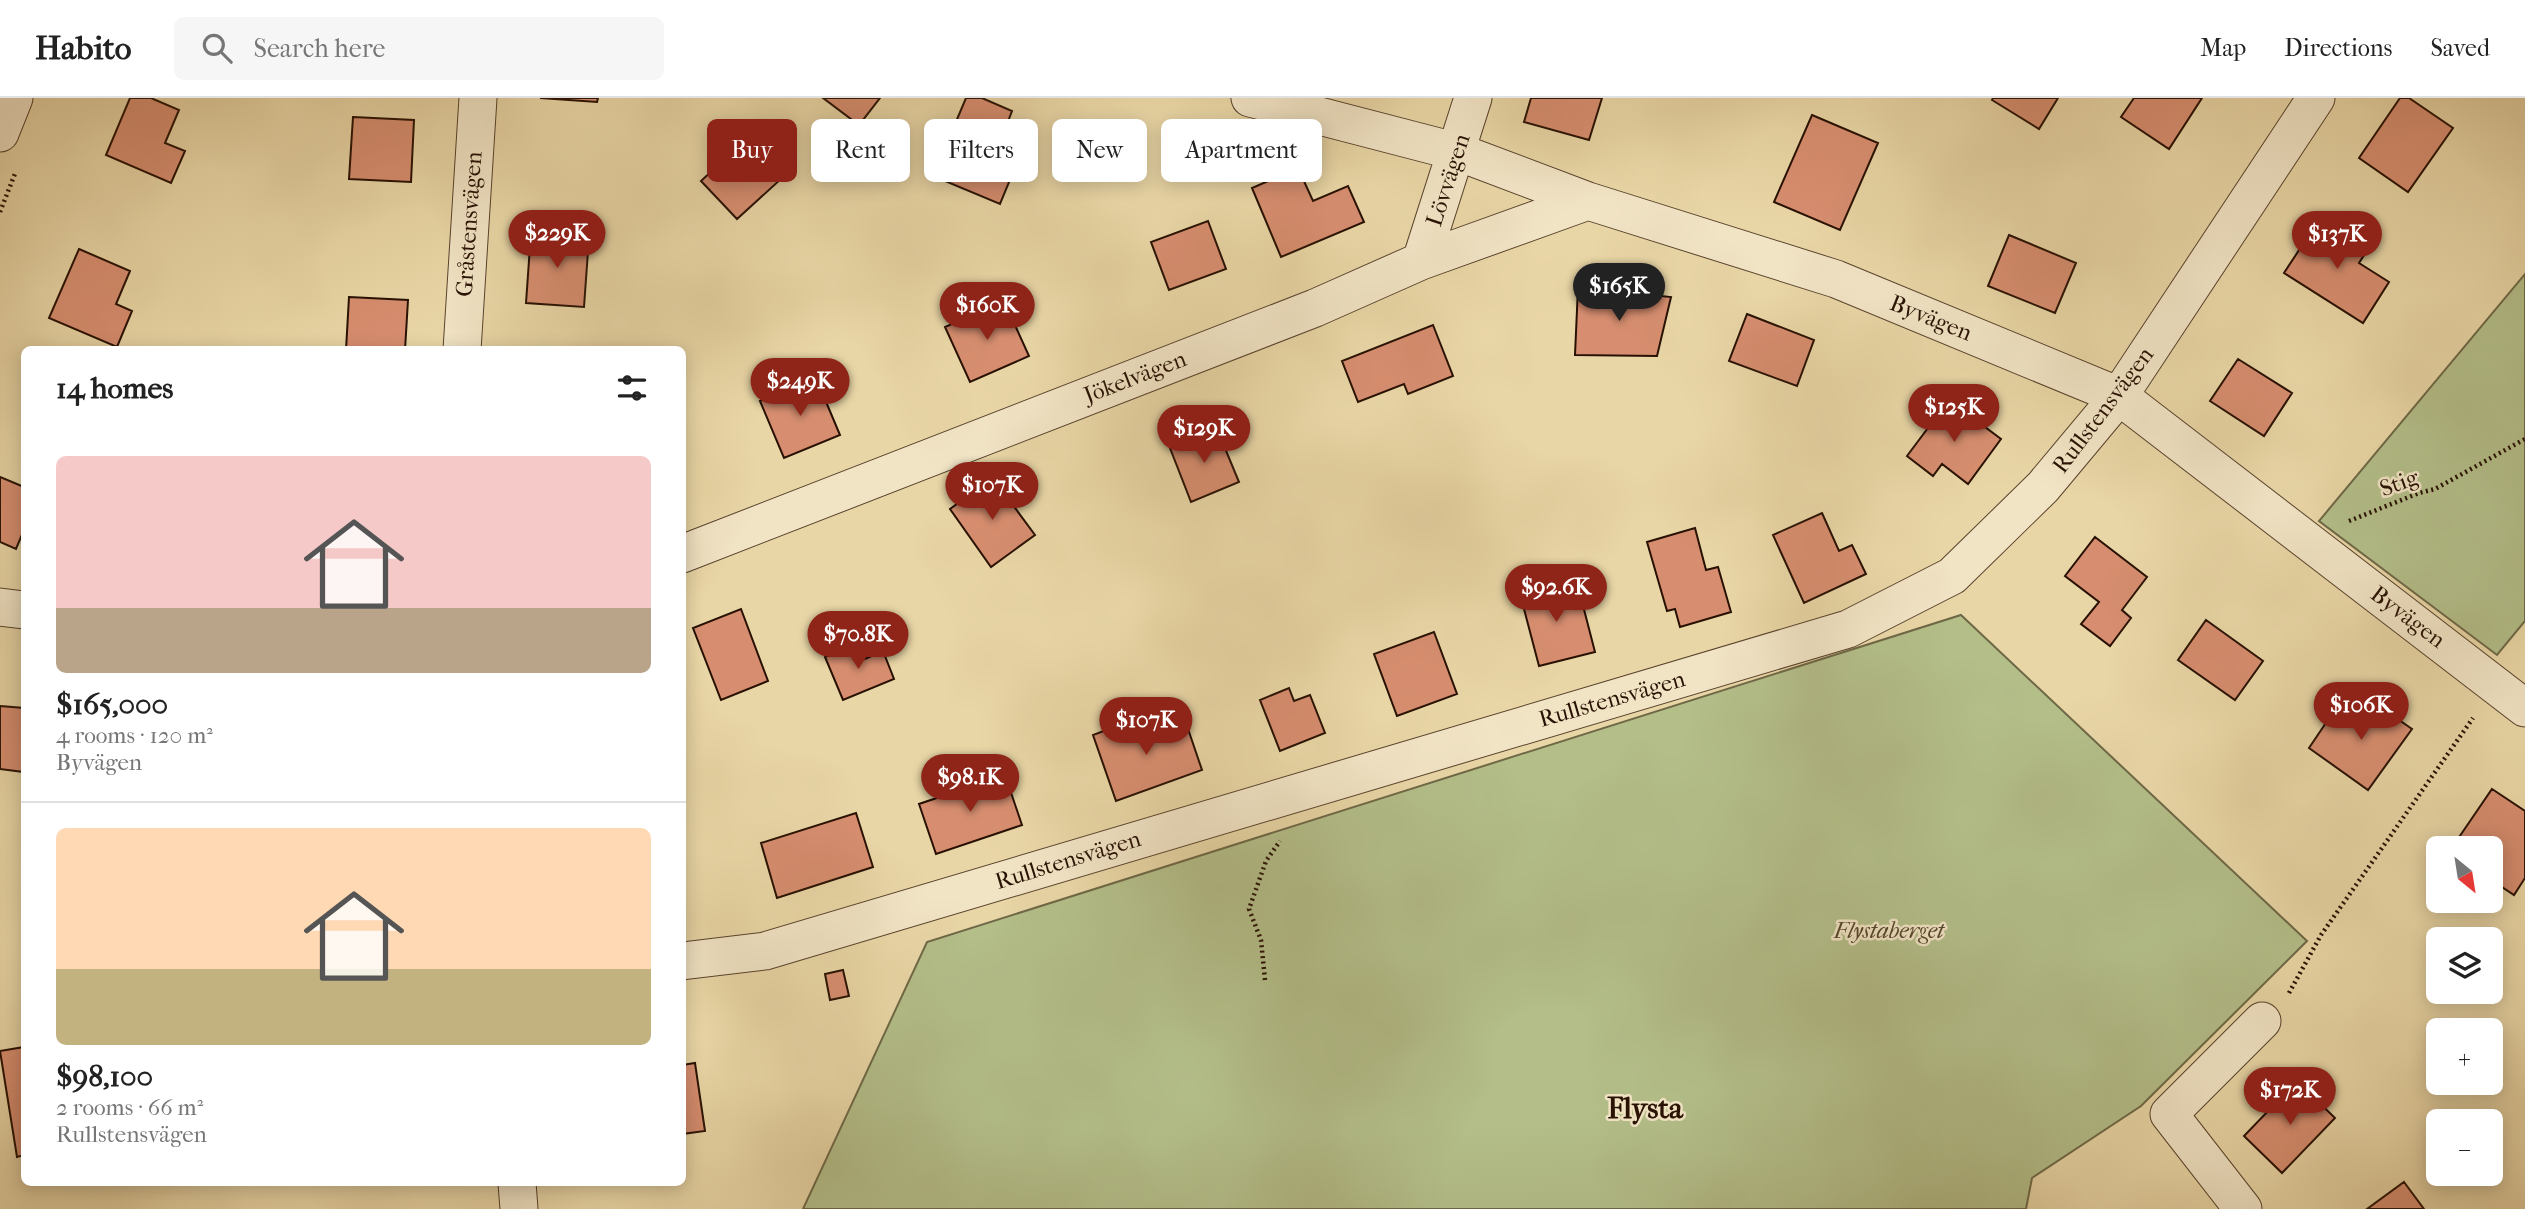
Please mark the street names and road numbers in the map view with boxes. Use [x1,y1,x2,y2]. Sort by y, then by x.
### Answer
street label: Lövvägen [1420,130,1476,230]
street label: Gråstensvägen [450,150,488,298]
street label: Byvägen [1886,289,1977,347]
street label: Rullstensvägen [2047,341,2160,478]
street label: Jökelvägen [1078,345,1191,410]
street label: Stig [2376,463,2423,502]
street label: Byvägen [2365,580,2451,654]
street label: Rullstensvägen [1536,665,1689,733]
street label: Rullstensvägen [992,825,1145,895]

